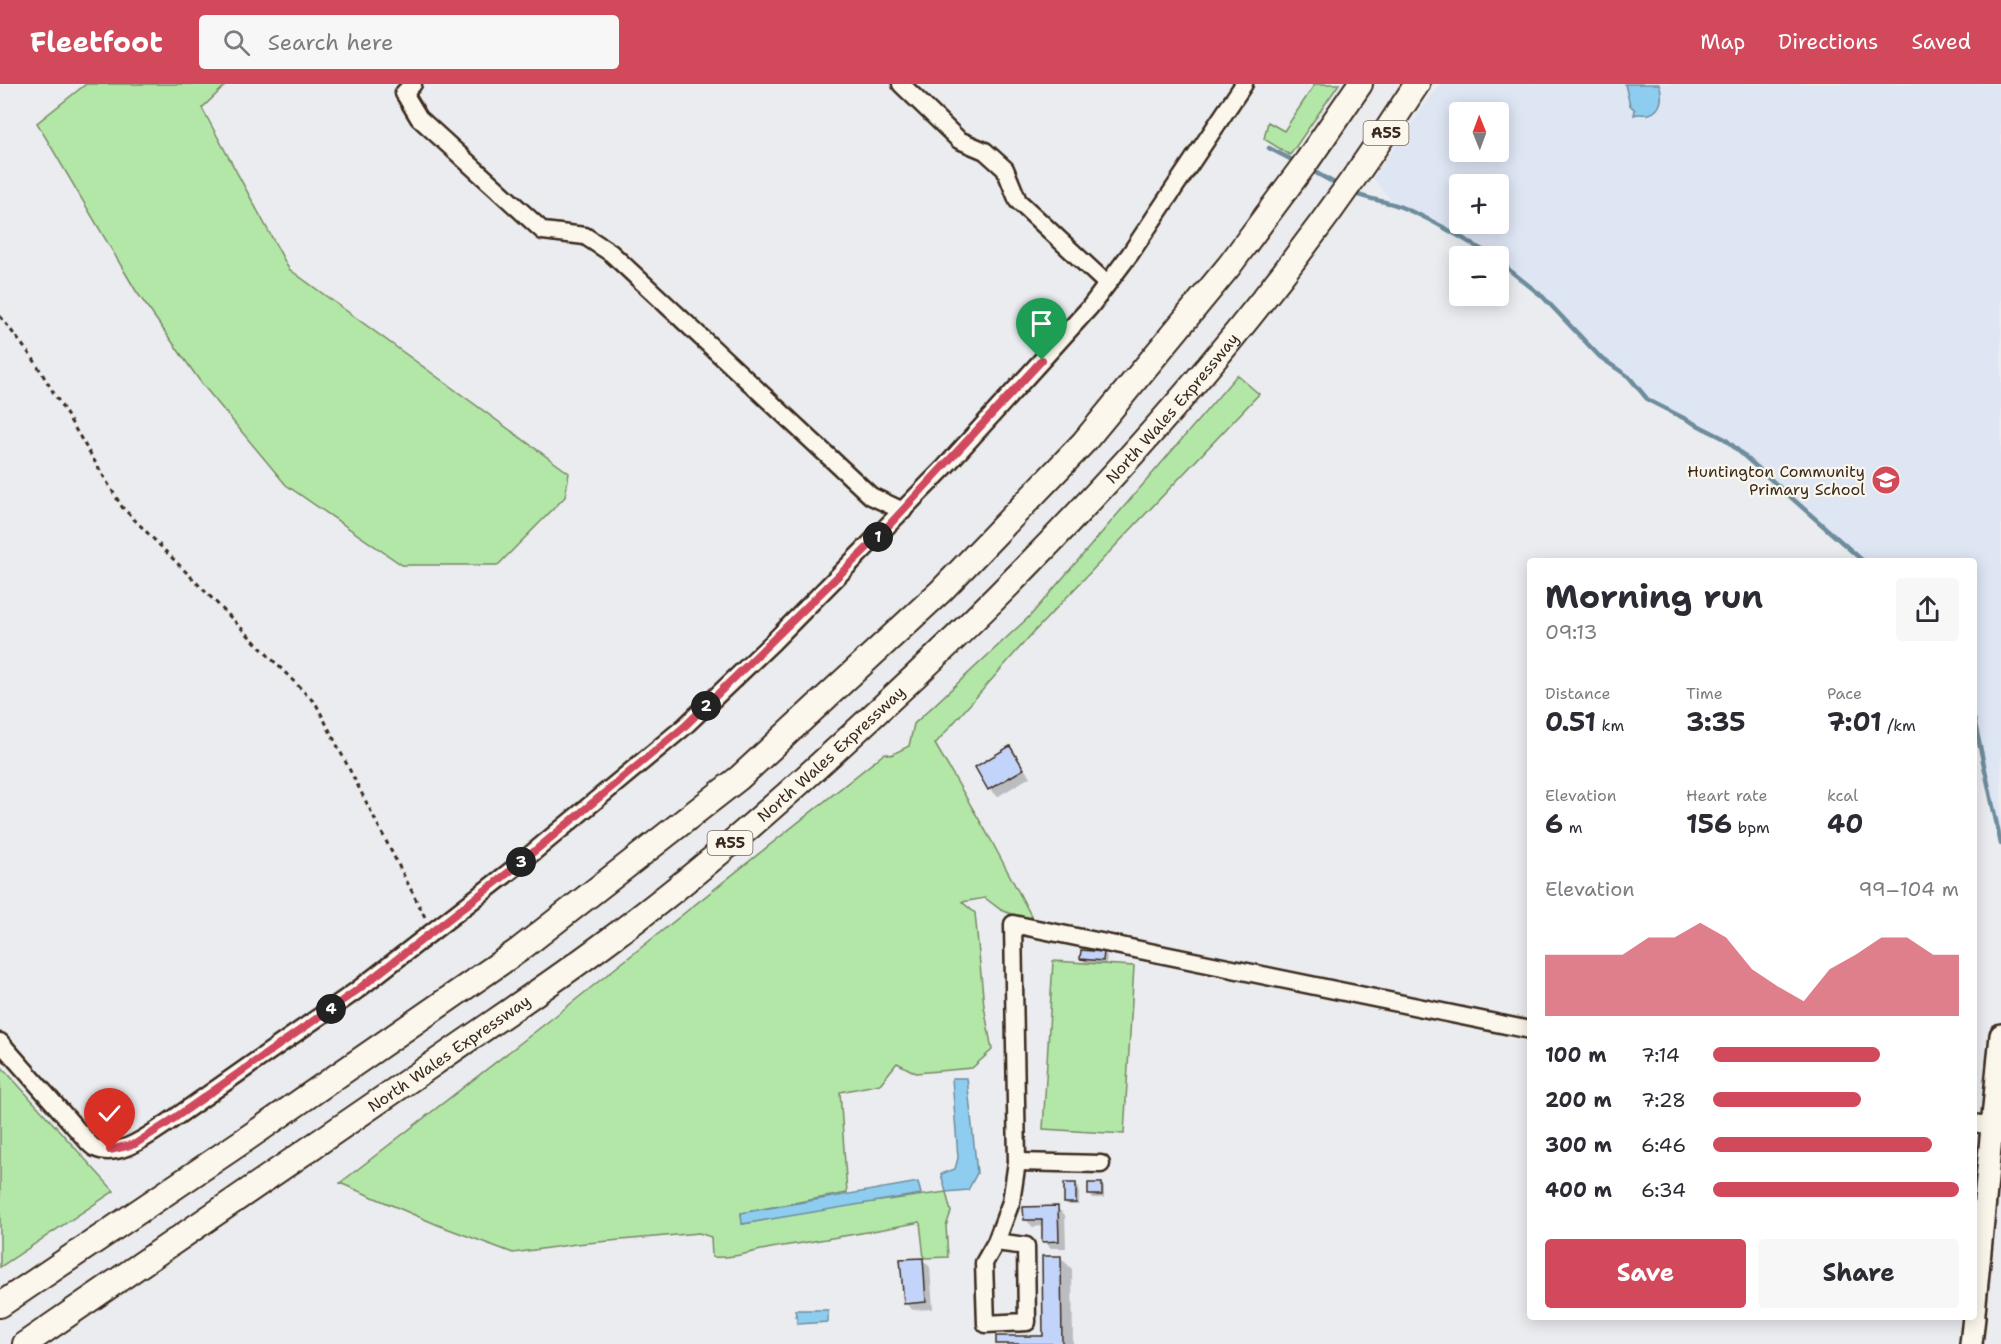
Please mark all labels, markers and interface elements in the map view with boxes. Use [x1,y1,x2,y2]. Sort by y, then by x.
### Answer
search box [199,15,619,69]
text: Fleetfoot [30,23,163,61]
icon: search [220,26,253,59]
text: Search here [268,28,393,57]
text: Map [1700,28,1745,56]
text: Directions [1778,28,1878,56]
text: Saved [1911,28,1971,56]
north arrow [1449,102,1509,162]
map controls [1449,102,1509,306]
road number: A55 [1364,121,1408,145]
button: + [1449,174,1509,234]
button: − [1449,246,1509,306]
pin [1016,298,1067,360]
icon: arrive [1025,307,1058,340]
street label: North Wales Expressway [1101,328,1243,488]
place label: Huntington Community Primary School [1687,461,1865,500]
school or university icon: Huntington Community Primary School [1870,464,1902,496]
pin: 1 [863,522,893,552]
text: 1 [874,526,882,547]
text: Morning run [1545,574,1763,619]
button: share [1896,578,1959,641]
text: 09:13 [1545,619,1597,645]
street label: North Wales Expressway [752,681,909,826]
text: Distance [1545,683,1611,704]
text: Time [1686,683,1723,704]
text: Pace [1827,683,1862,704]
pin: 2 [691,691,721,721]
text: 2 [700,695,712,716]
text: 0.51 [1545,704,1596,739]
text: 3:35 [1686,704,1746,739]
text: 7:01 [1827,704,1882,739]
text: km [1596,715,1624,736]
text: /km [1882,715,1916,736]
text: Elevation [1545,785,1617,806]
text: Heart rate [1686,785,1768,806]
text: kcal [1827,785,1858,806]
text: 6 [1545,806,1563,841]
text: 156 [1686,806,1732,841]
text: 40 [1827,806,1863,841]
text: m [1563,817,1582,838]
text: bpm [1732,817,1770,838]
road number: A55 [708,831,752,855]
pin: 3 [506,847,536,877]
text: 3 [515,851,527,872]
text: Elevation [1545,876,1635,902]
text: 99–104 m [1859,876,1959,902]
street label: North Wales Expressway [363,990,534,1117]
pin: 4 [316,994,346,1024]
text: 4 [325,998,337,1019]
text: 100 m [1545,1042,1607,1068]
text: 7:14 [1641,1042,1680,1068]
text: 200 m [1545,1087,1612,1113]
text: 7:28 [1641,1087,1686,1113]
pin [84,1088,135,1150]
icon: check [93,1097,126,1130]
text: 300 m [1545,1132,1612,1158]
text: 6:46 [1641,1132,1686,1158]
text: 400 m [1545,1177,1612,1203]
text: 6:34 [1641,1177,1686,1203]
button: Save [1545,1239,1746,1308]
button: Share [1758,1239,1959,1308]

